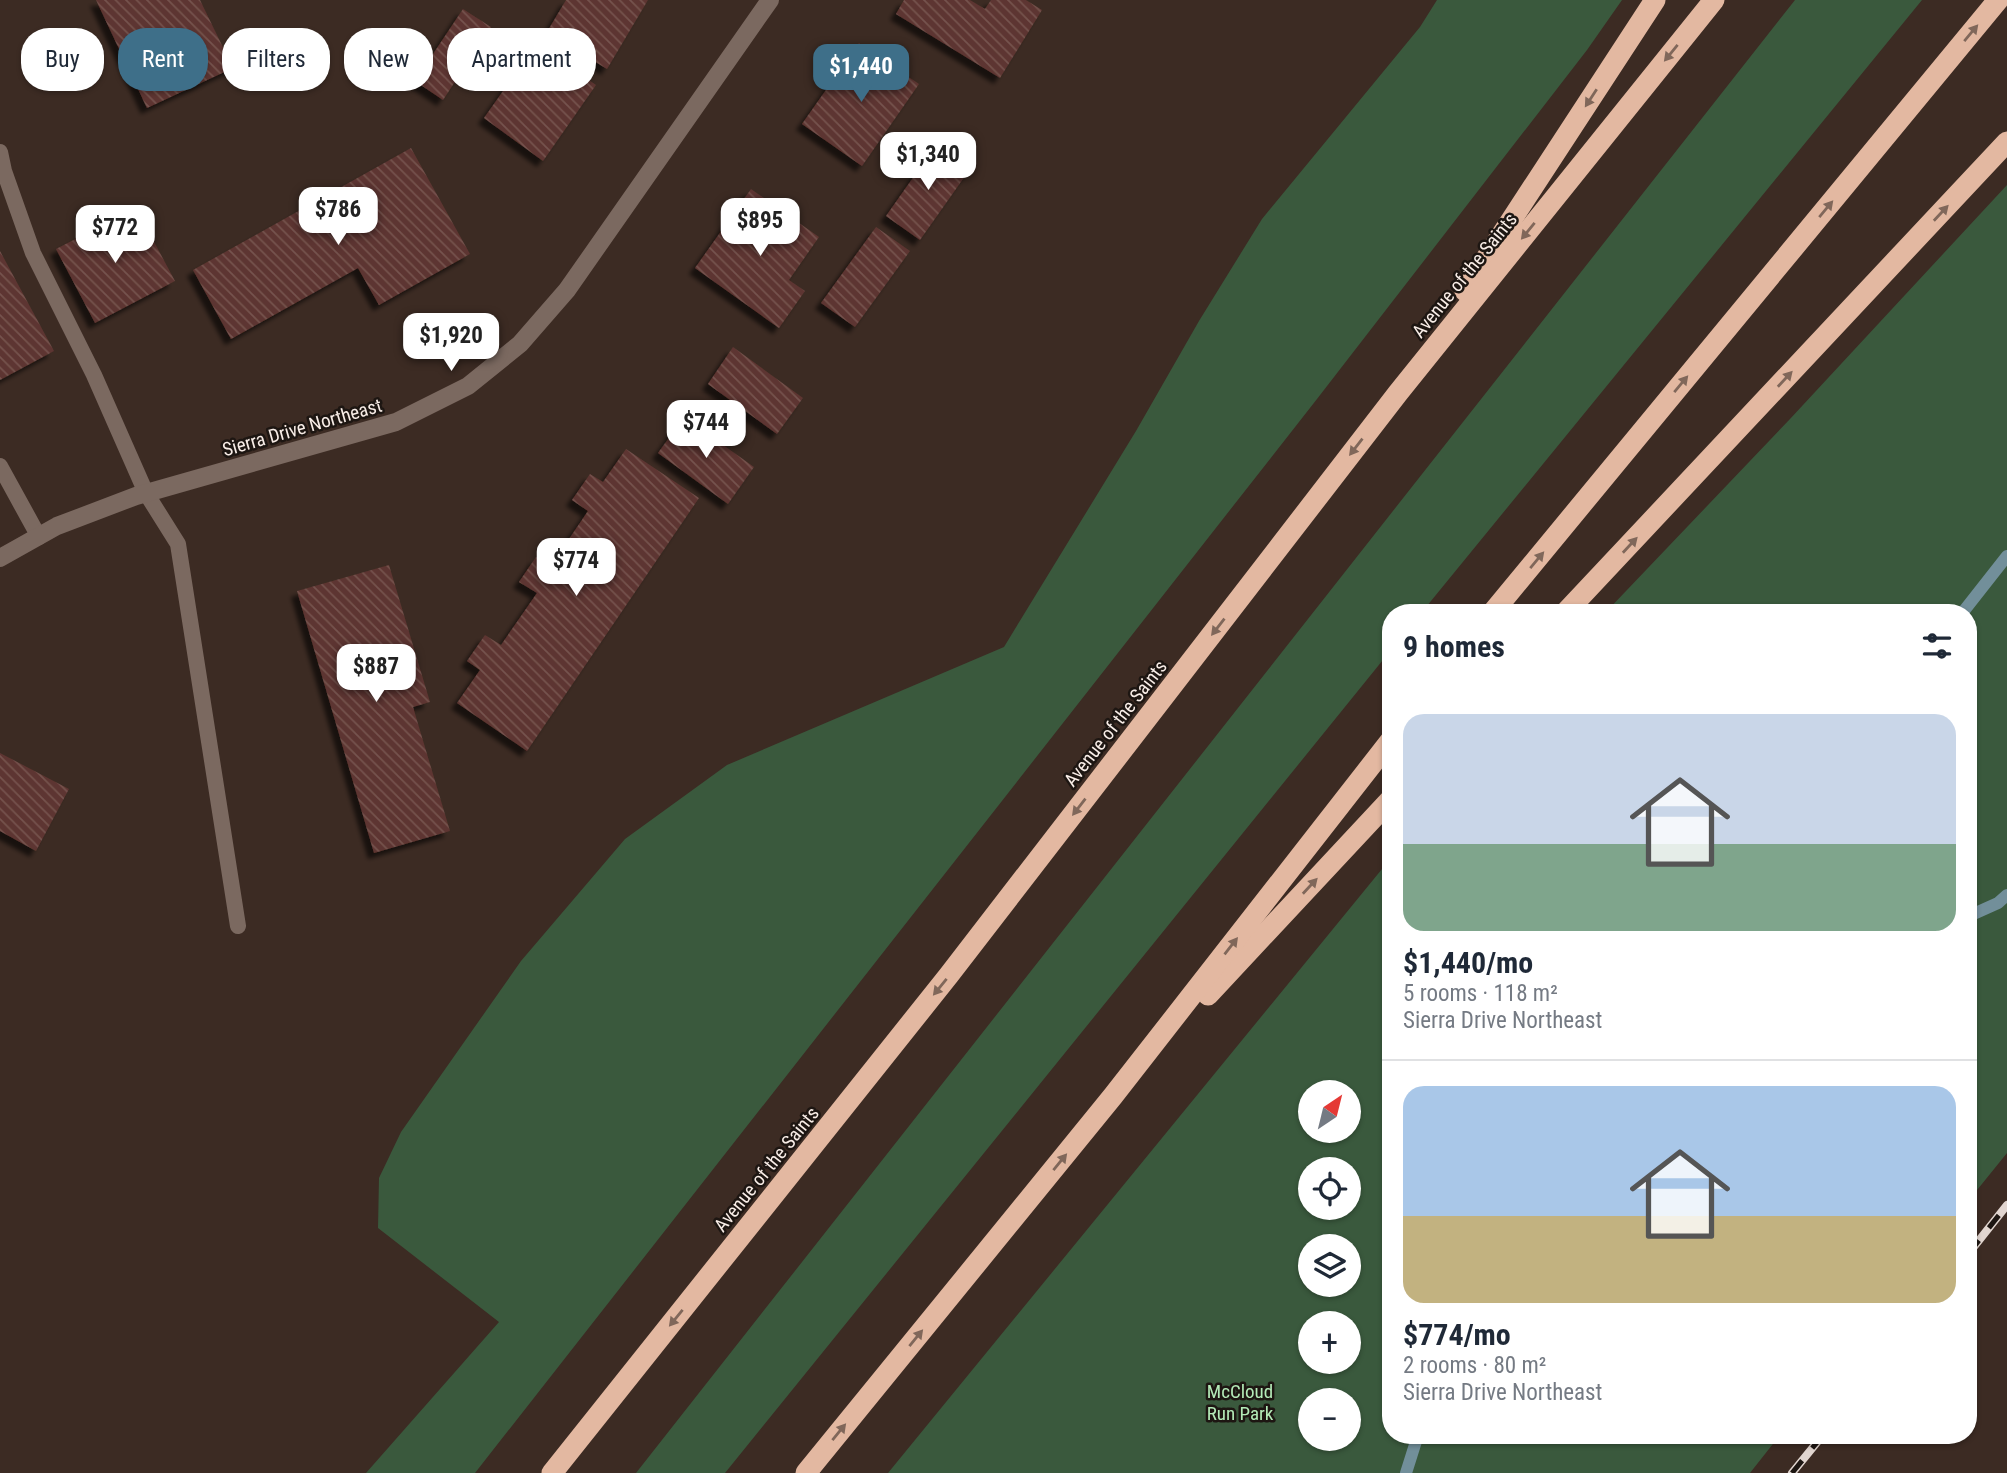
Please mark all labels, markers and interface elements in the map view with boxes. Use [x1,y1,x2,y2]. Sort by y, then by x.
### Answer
one-way arrow [1963,25,1978,42]
chip: Buy [21,28,104,91]
chip: Rent [118,28,208,91]
chip: Filters [222,28,330,91]
chip: New [344,28,433,91]
chip: Apartment [447,28,596,91]
pin: $1,440 [804,44,918,104]
one-way arrow [1664,45,1679,62]
text: $1,440 [829,53,893,80]
one-way arrow [1584,89,1598,107]
pin: $1,340 [871,132,985,192]
text: $1,340 [896,141,960,168]
pin: $786 [297,188,379,247]
text: $786 [315,196,361,223]
pin: $895 [719,198,801,258]
one-way arrow [1818,200,1833,217]
pin: $772 [74,205,156,265]
one-way arrow [1932,205,1948,222]
text: $895 [737,207,783,234]
street label: Avenue of the Saints [1407,208,1522,342]
text: $772 [92,214,138,241]
one-way arrow [1521,221,1536,239]
pin: $1,920 [394,314,508,373]
text: $1,920 [419,322,483,349]
one-way arrow [1777,370,1793,388]
one-way arrow [1674,376,1689,394]
street label: Sierra Drive Northeast [220,394,384,461]
pin: $744 [665,400,747,460]
text: $744 [683,409,729,436]
one-way arrow [1350,438,1364,456]
one-way arrow [1621,537,1637,554]
pin: $774 [535,538,617,598]
text: $774 [553,547,599,574]
one-way arrow [1529,551,1544,569]
one-way arrow [1211,618,1225,636]
icon: filters [1918,627,1956,665]
text: 9 homes [1403,629,1505,664]
pin: $887 [335,644,417,704]
text: $887 [353,653,399,680]
street label: Avenue of the Saints [1059,656,1172,791]
icon: home [1617,759,1743,885]
one-way arrow [1071,798,1086,816]
one-way arrow [1302,878,1318,895]
one-way arrow [1223,937,1237,955]
text: $1,440/mo [1403,945,1533,980]
one-way arrow [932,978,947,996]
text: 5 rooms · 118 m² [1403,980,1558,1007]
text: Sierra Drive Northeast [1403,1007,1602,1034]
north arrow [1298,1080,1362,1143]
map controls [1298,1080,1361,1451]
street label: Avenue of the Saints [709,1102,824,1236]
icon: home [1617,1131,1743,1257]
one-way arrow [1052,1153,1067,1171]
button: locate [1298,1157,1361,1220]
button: layers [1298,1234,1361,1297]
one-way arrow [668,1309,683,1327]
button: + [1298,1311,1361,1374]
text: $774/mo [1403,1317,1511,1352]
one-way arrow [908,1329,923,1347]
text: 2 rooms · 80 m² [1403,1352,1546,1379]
text: Sierra Drive Northeast [1403,1379,1602,1406]
park label: McCloud Run Park [1207,1380,1274,1425]
button: − [1298,1388,1361,1451]
one-way arrow [831,1423,846,1440]

